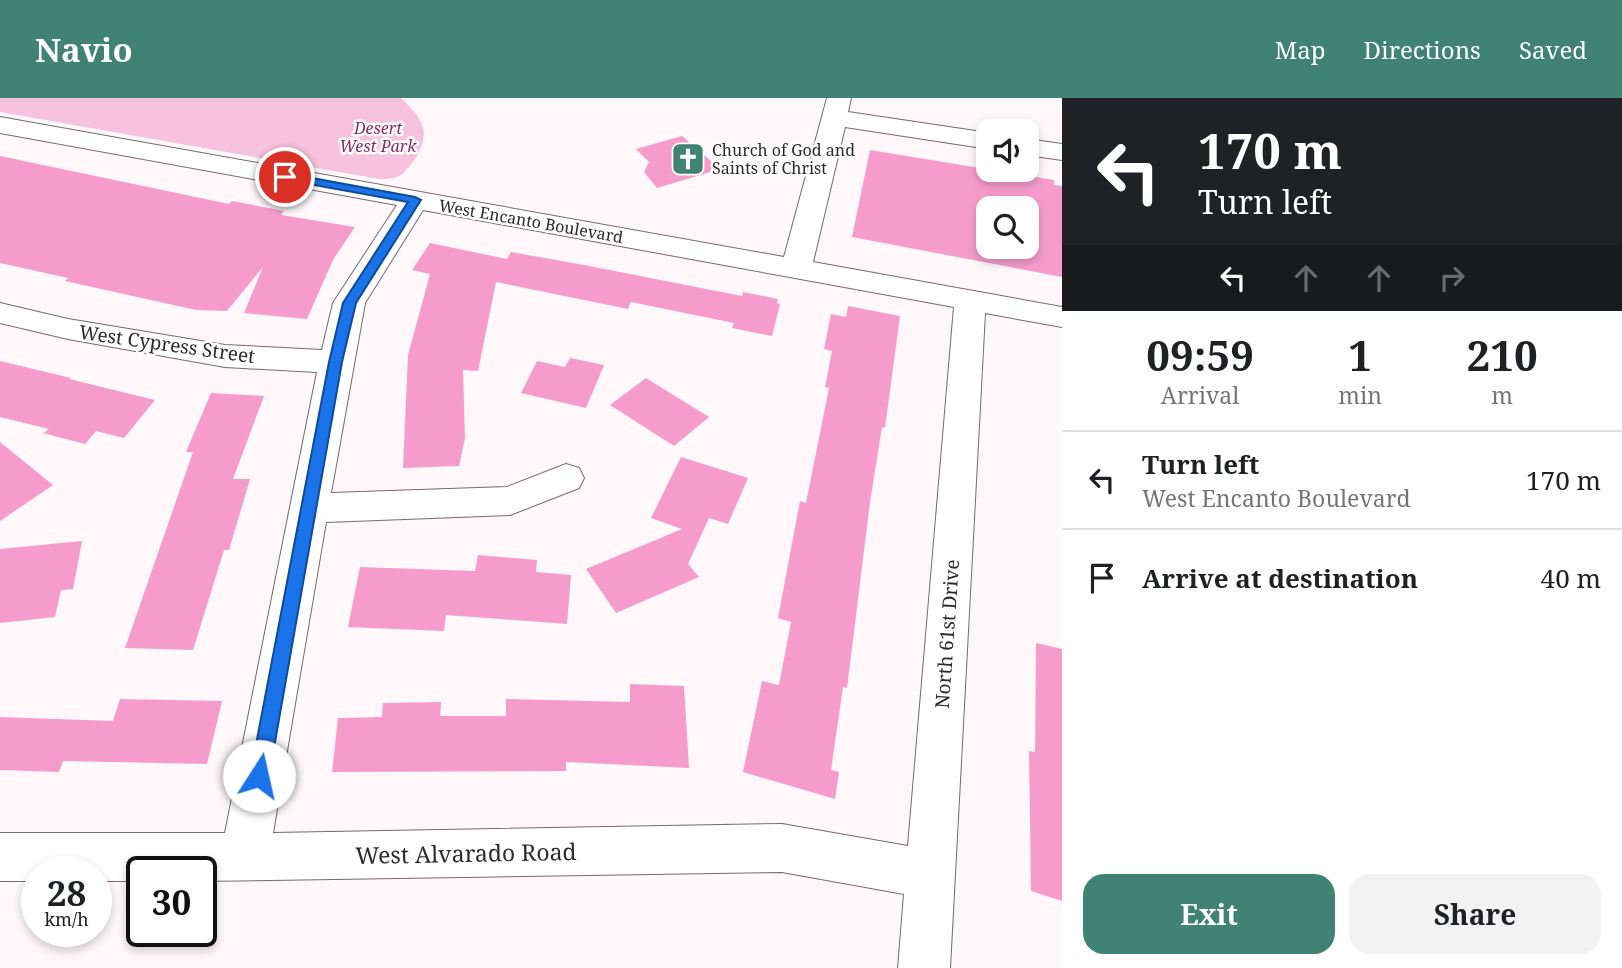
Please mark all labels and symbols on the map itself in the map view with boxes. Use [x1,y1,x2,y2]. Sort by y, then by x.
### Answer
park label: Desert West Park [340,117,417,157]
place label: Church of God and Saints of Christ [712,139,855,179]
church icon: Church of God and Saints of Christ [669,140,707,178]
pin [255,147,315,207]
street label: West Encanto Boulevard [437,194,625,248]
street label: West Cypress Street [77,319,257,369]
street label: North 61st Drive [929,558,965,710]
position arrow [222,739,296,813]
street label: West Alvarado Road [355,835,577,871]
speed limit sign: 30 [126,856,217,947]

